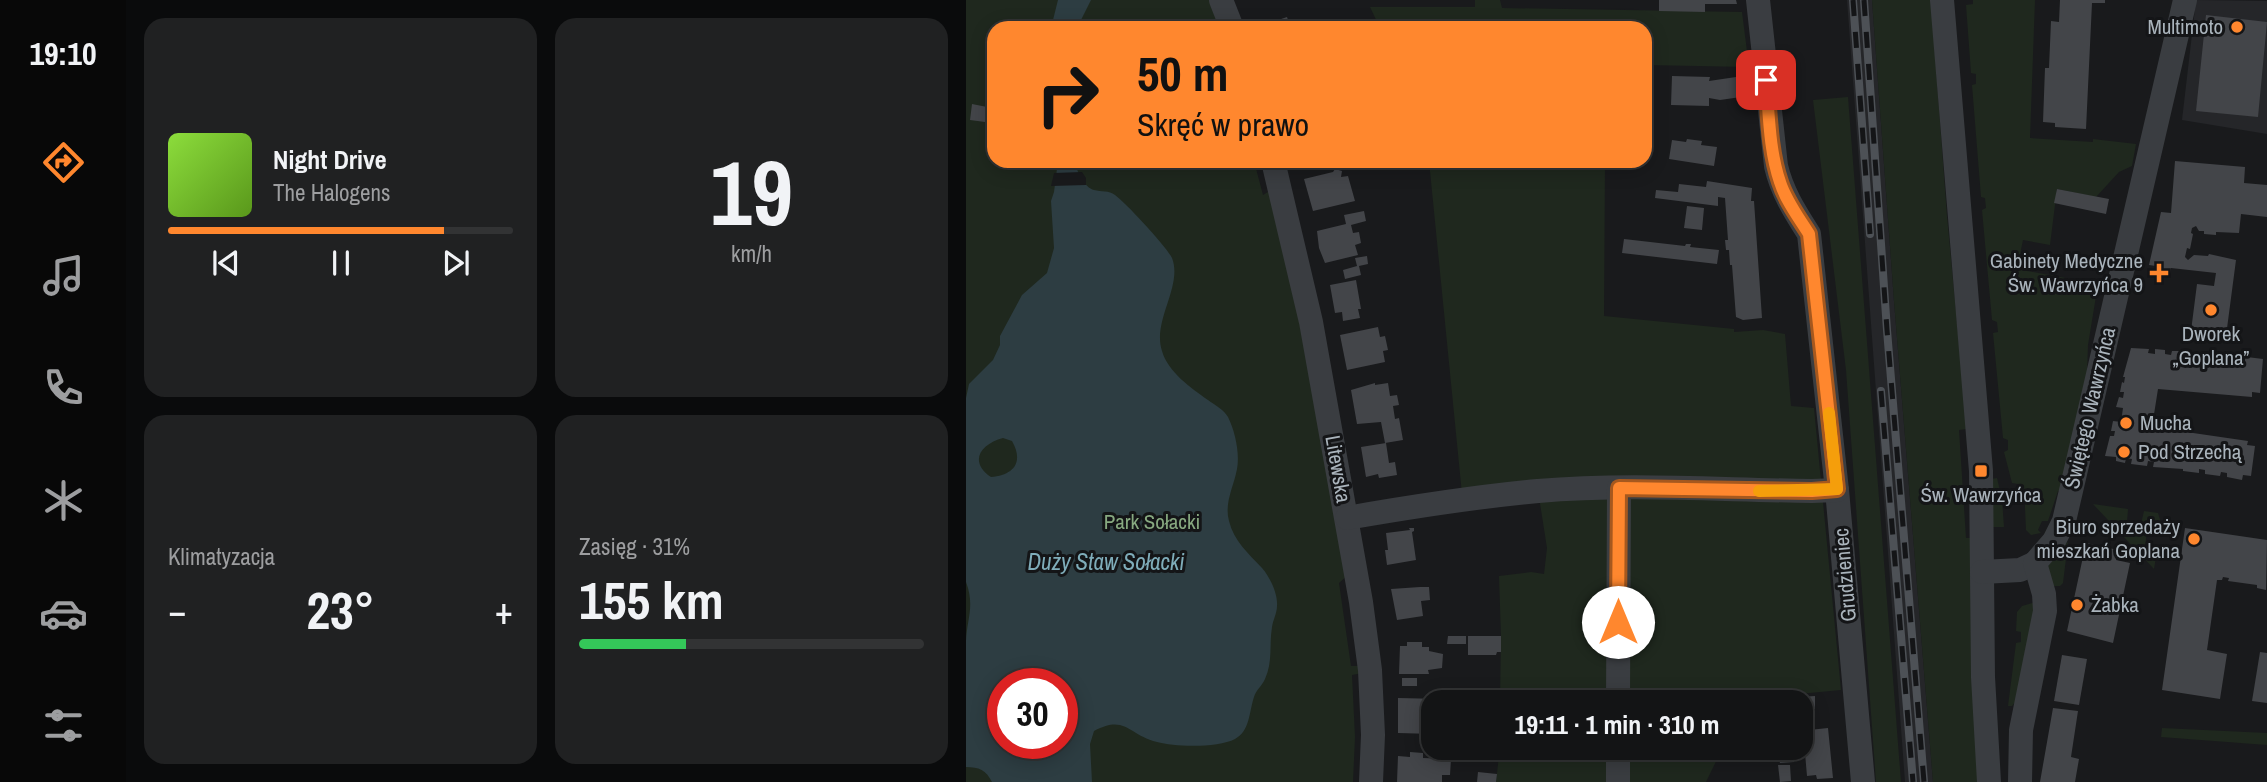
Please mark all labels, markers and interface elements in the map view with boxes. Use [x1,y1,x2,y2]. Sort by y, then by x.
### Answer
place label: Multimoto [2147,12,2223,41]
marker: Multimoto [2229,19,2245,35]
text: 19:10 [29,32,97,75]
text: 50 m [1137,40,1229,106]
icon: right [1022,49,1113,140]
pin [1736,50,1796,110]
icon: arrive [1747,61,1785,99]
text: Skręć w prawo [1137,103,1309,146]
text: 19 [710,131,793,253]
icon: directions [39,138,88,187]
text: Night Drive [273,142,387,177]
text: The Halogens [273,177,390,208]
text: km/h [731,238,772,269]
icon: previous [207,244,245,282]
icon: pause [322,244,360,282]
icon: next [437,244,475,282]
place label: Gabinety Medyczne Św. Wawrzyńca 9 [1990,246,2143,299]
icon: music [39,251,88,300]
marker: Gabinety Medyczne Św. Wawrzyńca 9 [2149,263,2169,283]
marker: Dworek „Goplana” [2203,302,2219,318]
place label: Dworek „Goplana” [2173,319,2250,372]
street label: Świętego Wawrzyńca [2057,324,2122,492]
icon: phone [39,363,88,412]
place label: Mucha [2140,408,2192,437]
marker: Mucha [2118,415,2134,431]
street label: Litewska [1318,433,1359,505]
place label: Pod Strzechą [2138,437,2243,466]
marker: Pod Strzechą [2116,444,2132,460]
marker: Św. Wawrzyńca [1973,463,1989,479]
icon: climate [39,476,88,525]
place label: Św. Wawrzyńca [1921,480,2042,509]
park label: Park Sołacki [1104,507,1200,536]
place label: Biuro sprzedaży mieszkań Goplana [2036,512,2180,565]
street label: Grudzieniec [1826,527,1863,623]
text: Zasięg · 31% [579,531,690,562]
marker: Biuro sprzedaży mieszkań Goplana [2186,531,2202,547]
text: Klimatyzacja [168,541,275,572]
water label: Duży Staw Sołacki [1027,546,1185,577]
text: 155 km [579,565,724,635]
text: 23° [306,575,375,645]
text: − [168,585,186,636]
text: + [495,585,513,636]
position arrow [1581,585,1655,659]
icon: car [39,589,88,638]
place label: Żabka [2091,590,2139,619]
marker: Żabka [2069,597,2085,613]
speed limit sign: 30 [987,668,1078,759]
icon: filters [39,701,88,750]
text: 19:11 · 1 min · 310 m [1514,707,1720,742]

